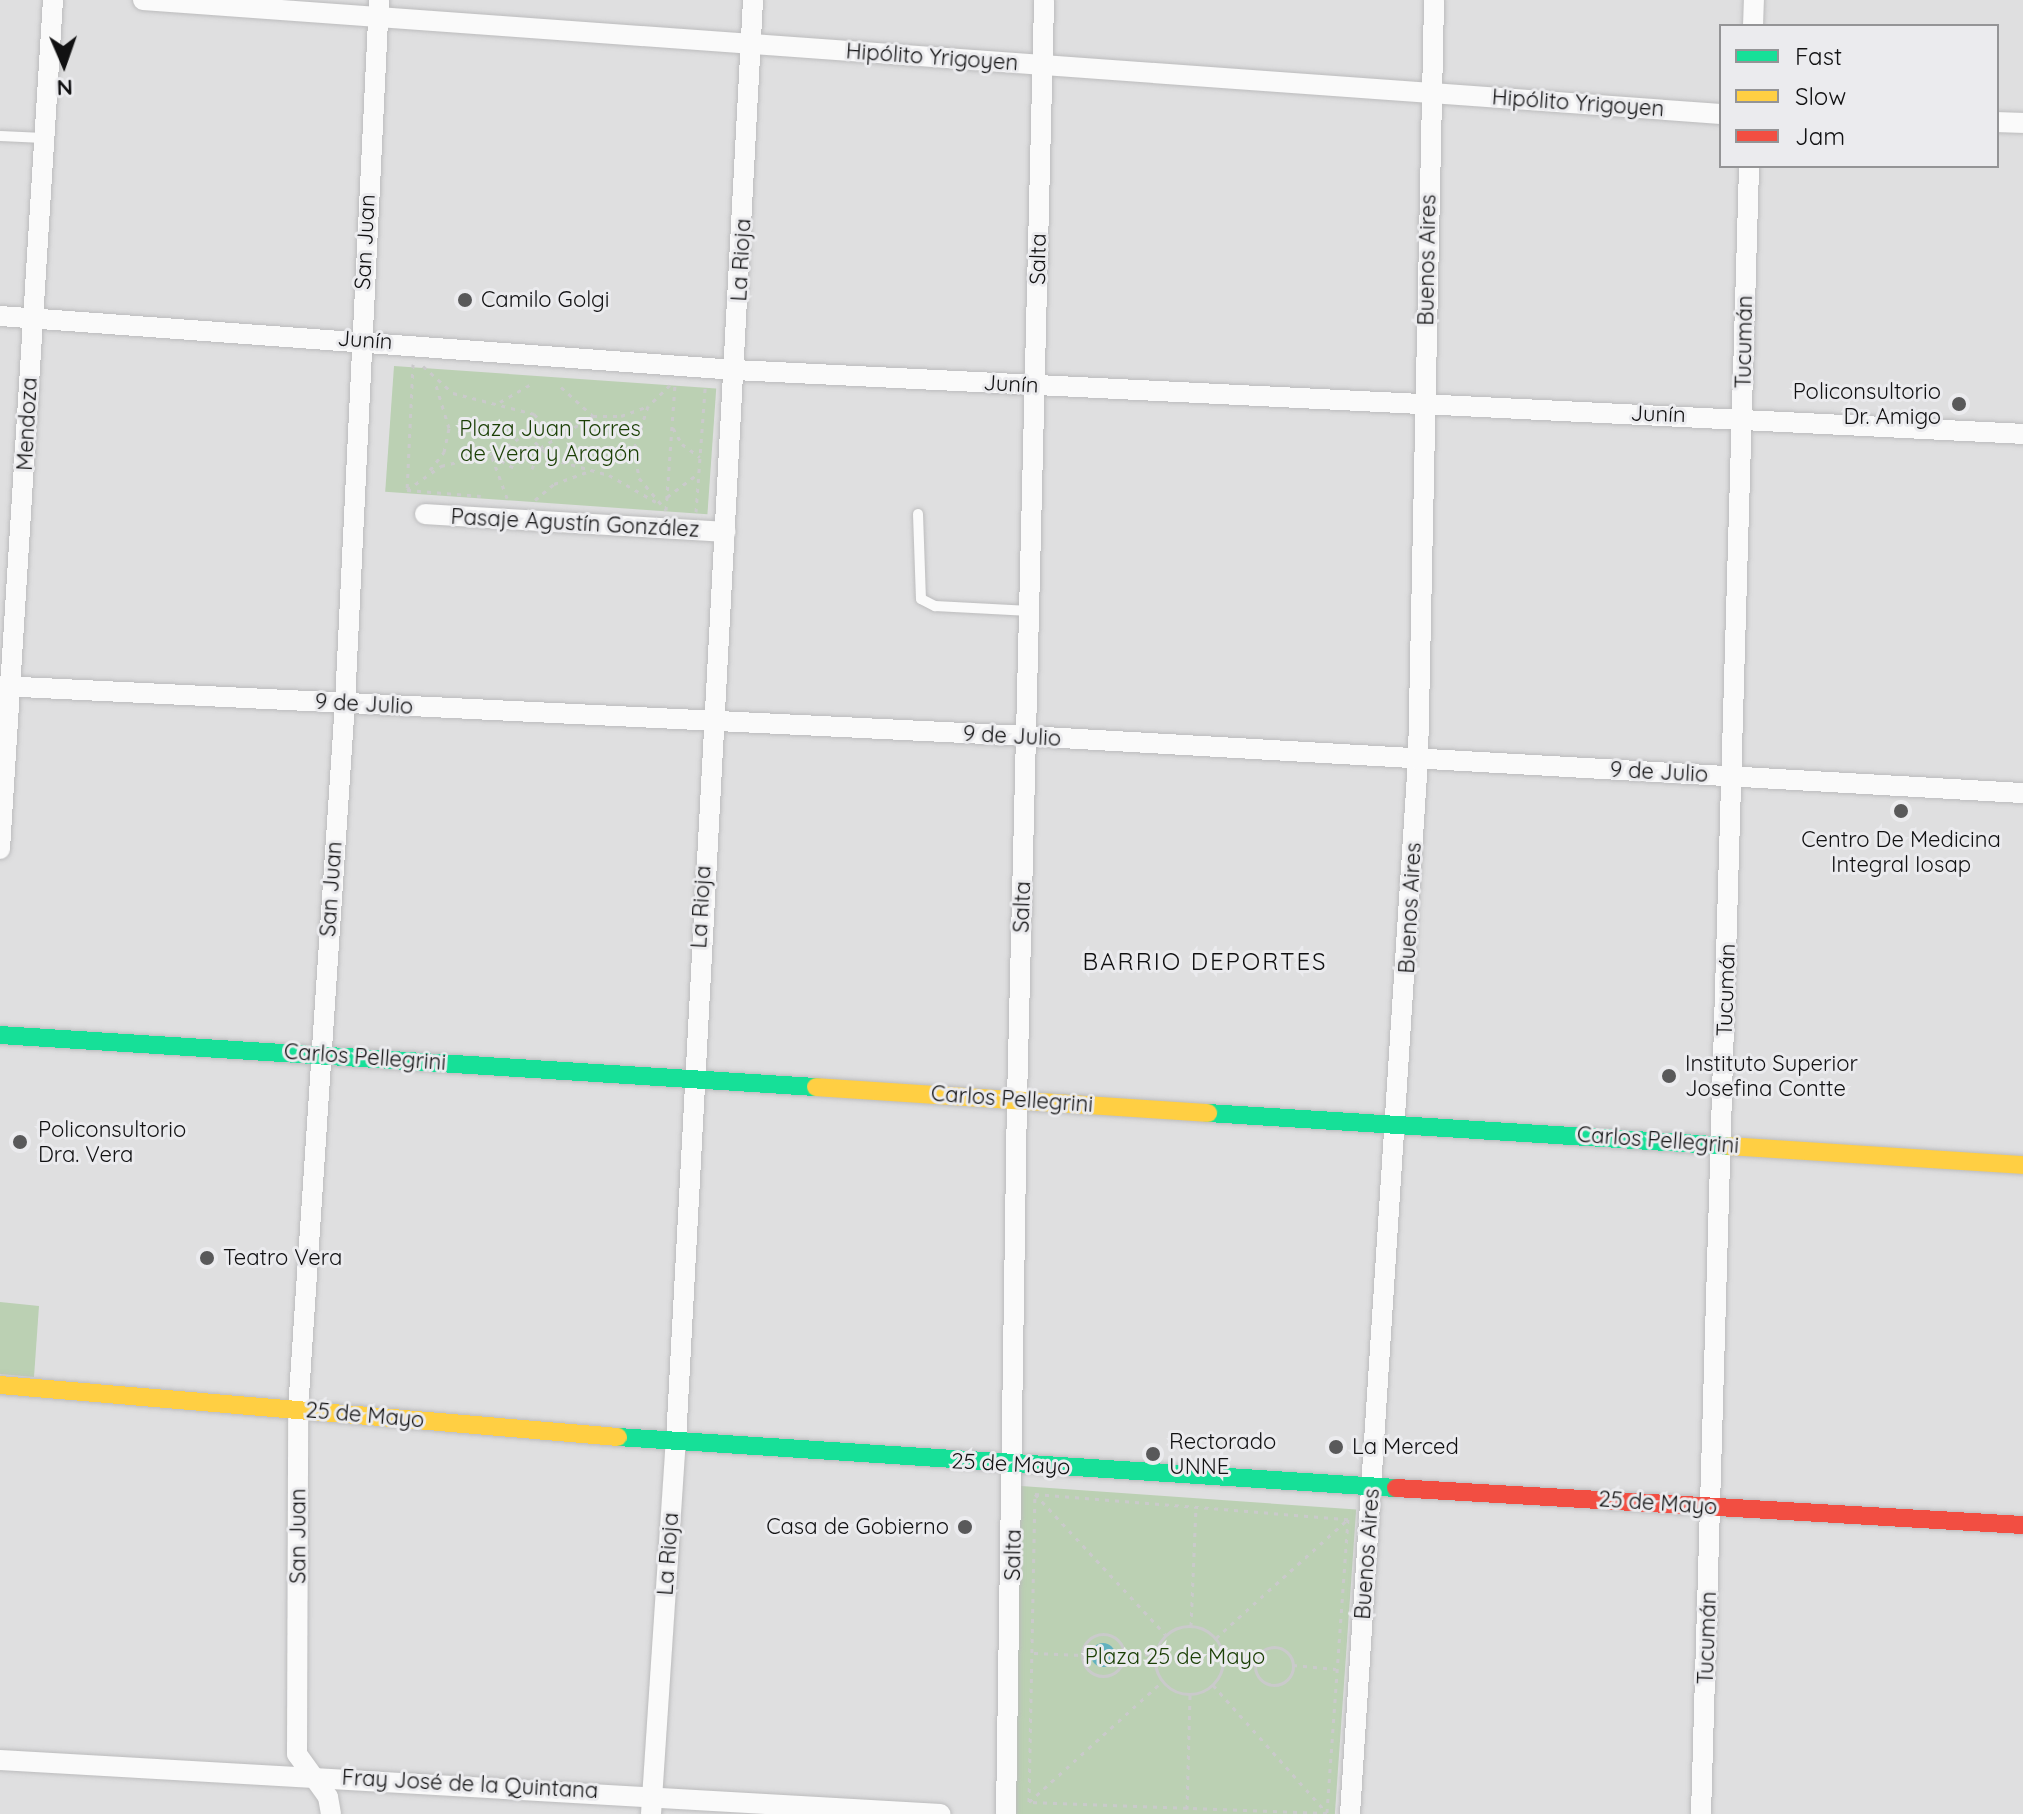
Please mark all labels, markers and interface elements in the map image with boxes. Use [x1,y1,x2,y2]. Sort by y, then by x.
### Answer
north arrow [24,24,104,104]
legend [1719,24,1999,168]
street label: Hipólito Yrigoyen [845,38,1019,76]
text: Fast [1795,41,1842,71]
text: N [56,74,73,102]
text: Slow [1795,81,1846,111]
street label: Hipólito Yrigoyen [1491,84,1665,122]
text: Jam [1795,121,1845,151]
street label: San Juan [349,194,381,290]
street label: Buenos Aires [1413,194,1441,326]
street label: La Rioja [726,218,756,302]
street label: Salta [1024,233,1052,285]
place label: Camilo Golgi [481,287,609,313]
marker: Camilo Golgi [456,291,474,309]
street label: Tucumán [1730,295,1758,389]
street label: Junín [337,325,393,355]
street label: Junín [983,369,1039,399]
street label: Mendoza [11,377,43,471]
place label: Policonsultorio Dr. Amigo [1793,378,1941,430]
marker: Policonsultorio Dr. Amigo [1948,393,1970,415]
street label: Junín [1630,400,1686,428]
park label: Plaza Juan Torres de Vera y Aragón [459,415,641,466]
street label: Pasaje Agustín González [450,503,700,543]
street label: 9 de Julio [314,688,414,720]
street label: 9 de Julio [962,720,1062,752]
street label: 9 de Julio [1609,756,1709,788]
marker: Centro De Medicina Integral Iosap [1890,800,1912,822]
place label: Centro De Medicina Integral Iosap [1801,826,2001,878]
street label: San Juan [314,840,348,938]
street label: Buenos Aires [1393,842,1427,974]
street label: La Rioja [686,865,716,949]
street label: Salta [1008,881,1036,933]
street label: Tucumán [1711,943,1741,1037]
district label: BARRIO DEPORTES [1082,948,1328,976]
street label: Carlos Pellegrini [283,1038,447,1076]
place label: Instituto Superior Josefina Contte [1685,1050,1858,1102]
marker: Instituto Superior Josefina Contte [1660,1067,1678,1085]
street label: Carlos Pellegrini [930,1080,1094,1118]
place label: Policonsultorio Dra. Vera [38,1116,186,1168]
street label: Carlos Pellegrini [1576,1121,1740,1159]
marker: Policonsultorio Dra. Vera [9,1131,31,1153]
place label: Teatro Vera [223,1245,342,1271]
marker: Teatro Vera [198,1249,216,1267]
street label: 25 de Mayo [305,1397,425,1433]
place label: Rectorado UNNE [1169,1428,1276,1480]
place label: La Merced [1352,1434,1459,1460]
marker: La Merced [1327,1438,1345,1456]
marker: Rectorado UNNE [1144,1445,1162,1463]
street label: 25 de Mayo [951,1448,1071,1480]
street label: 25 de Mayo [1598,1486,1718,1520]
street label: San Juan [285,1488,311,1584]
street label: Buenos Aires [1349,1488,1385,1620]
street label: La Rioja [652,1512,684,1596]
place label: Casa de Gobierno [766,1514,949,1540]
marker: Casa de Gobierno [956,1518,974,1536]
street label: Salta [999,1529,1027,1581]
street label: Tucumán [1692,1591,1722,1685]
park label: Plaza 25 de Mayo [1085,1644,1265,1670]
street label: Fray José de la Quintana [341,1764,599,1804]

